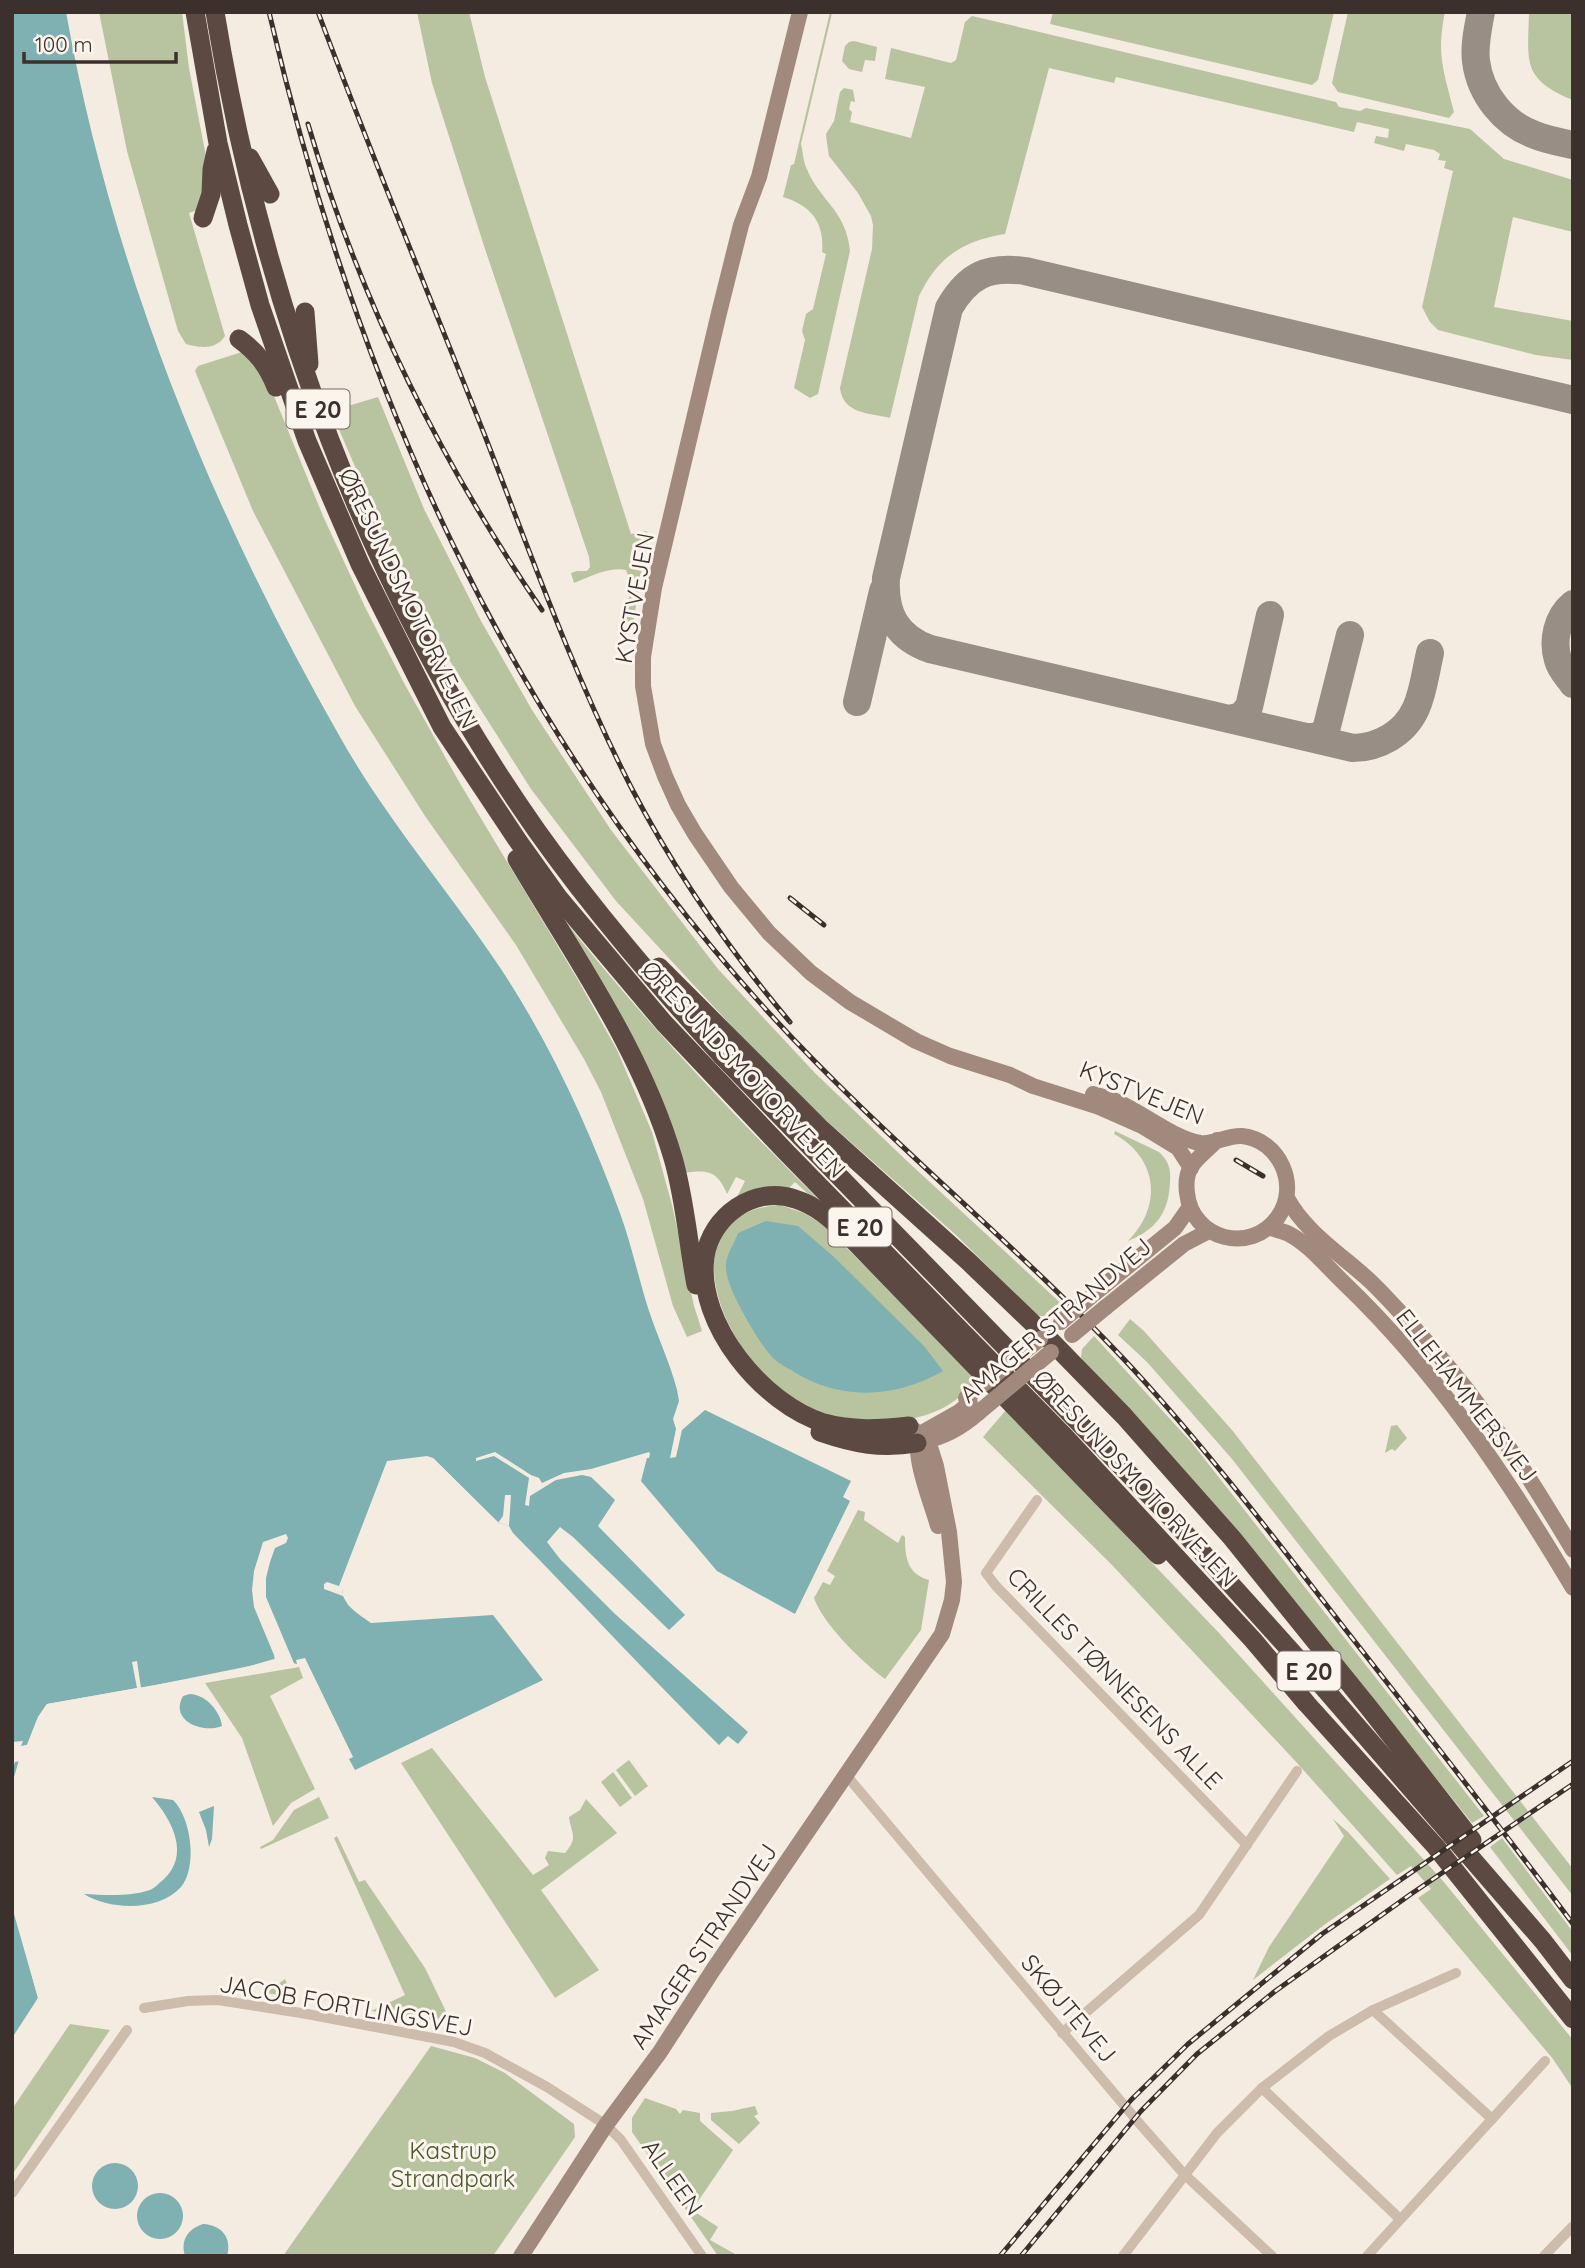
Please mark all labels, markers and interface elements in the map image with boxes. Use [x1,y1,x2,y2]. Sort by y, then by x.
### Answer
scale bar [24,21,177,65]
text: 100 m [35,31,93,57]
road number: E 20 [286,390,350,428]
street label: ØRESUNDSMOTORVEJEN [333,463,485,733]
street label: KYSTVEJEN [608,530,660,666]
street label: ØRESUNDSMOTORVEJEN [635,954,853,1184]
street label: KYSTVEJEN [1075,1053,1209,1131]
road number: E 20 [828,1208,892,1246]
street label: AMAGER STRANDVEJ [953,1231,1157,1409]
street label: ELLEHAMMERSVEJ [1390,1302,1544,1488]
street label: ØRESUNDSMOTORVEJEN [1027,1363,1245,1593]
street label: CRILLES TØNNESENS ALLE [1001,1561,1229,1795]
road number: E 20 [1278,1652,1340,1690]
street label: AMAGER STRANDVEJ [623,1838,783,2054]
street label: SKØJTEVEJ [1015,1948,1123,2068]
street label: JACOB FORTLINGSVEJ [217,1968,475,2042]
street label: ALLEEN [636,2133,710,2221]
park label: Kastrup Strandpark [391,2135,515,2193]

